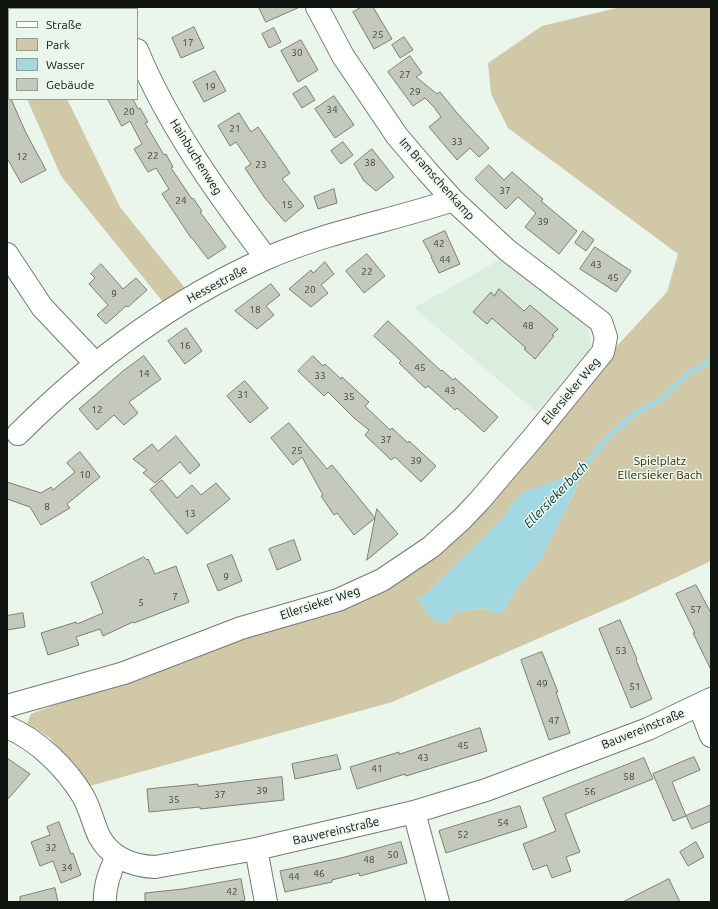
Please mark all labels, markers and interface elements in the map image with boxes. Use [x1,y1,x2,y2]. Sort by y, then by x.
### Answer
legend [8,8,138,100]
text: Straße [46,18,82,31]
house number: 25 [372,29,384,41]
house number: 17 [182,37,194,49]
text: Park [46,38,70,51]
house number: 30 [291,47,303,59]
text: Wasser [46,58,85,71]
house number: 27 [399,69,411,81]
text: Gebäude [46,78,94,91]
house number: 19 [204,81,216,93]
house number: 29 [409,86,421,98]
house number: 34 [326,104,338,116]
house number: 20 [123,106,135,118]
street label: Hainbuchenweg [167,116,225,198]
house number: 21 [229,123,241,135]
street label: Im Bramschenkamp [396,135,478,223]
house number: 33 [451,136,463,148]
house number: 22 [147,150,159,162]
house number: 12 [16,151,28,163]
house number: 38 [364,157,376,169]
house number: 23 [255,159,267,171]
house number: 37 [499,185,511,197]
house number: 24 [175,195,187,207]
house number: 15 [281,199,293,211]
house number: 39 [537,216,549,228]
house number: 42 [433,238,445,250]
house number: 44 [439,254,451,266]
house number: 43 [590,259,602,271]
street label: Hessestraße [184,262,250,306]
house number: 22 [361,266,373,278]
house number: 45 [607,272,619,284]
house number: 20 [304,284,316,296]
house number: 9 [111,288,117,300]
house number: 18 [249,304,261,316]
house number: 48 [522,320,534,332]
house number: 16 [179,340,191,352]
street label: Ellersieker Weg [539,355,603,427]
house number: 45 [414,362,426,374]
house number: 14 [138,368,150,380]
house number: 33 [314,370,326,382]
house number: 43 [444,385,456,397]
house number: 31 [237,389,249,401]
house number: 35 [343,391,355,403]
house number: 12 [91,404,103,416]
house number: 37 [380,434,392,446]
house number: 25 [291,445,303,457]
park label: Spielplatz Ellersieker Bach [618,454,702,482]
house number: 39 [410,455,422,467]
water label: Ellersiekerbach [520,459,592,531]
house number: 10 [79,469,91,481]
house number: 8 [44,501,50,513]
house number: 13 [184,508,196,520]
house number: 9 [223,571,229,583]
street label: Ellersieker Weg [278,583,362,623]
house number: 7 [172,591,178,603]
house number: 5 [138,597,144,609]
house number: 57 [690,604,702,616]
house number: 53 [615,645,627,657]
house number: 49 [536,678,548,690]
house number: 51 [629,681,641,693]
street label: Bauvereinstraße [599,706,687,752]
house number: 47 [548,715,560,727]
house number: 45 [457,740,469,752]
house number: 43 [417,752,429,764]
house number: 41 [371,763,383,775]
house number: 58 [623,771,635,783]
house number: 39 [256,785,268,797]
house number: 56 [584,786,596,798]
house number: 37 [214,789,226,801]
house number: 35 [168,794,180,806]
street label: Bauvereinstraße [291,814,381,848]
house number: 54 [497,817,509,829]
house number: 52 [457,829,469,841]
house number: 32 [45,842,57,854]
house number: 50 [387,849,399,861]
house number: 48 [363,854,375,866]
house number: 34 [61,862,73,874]
house number: 46 [313,868,325,880]
house number: 44 [288,871,300,883]
house number: 42 [226,886,238,898]

